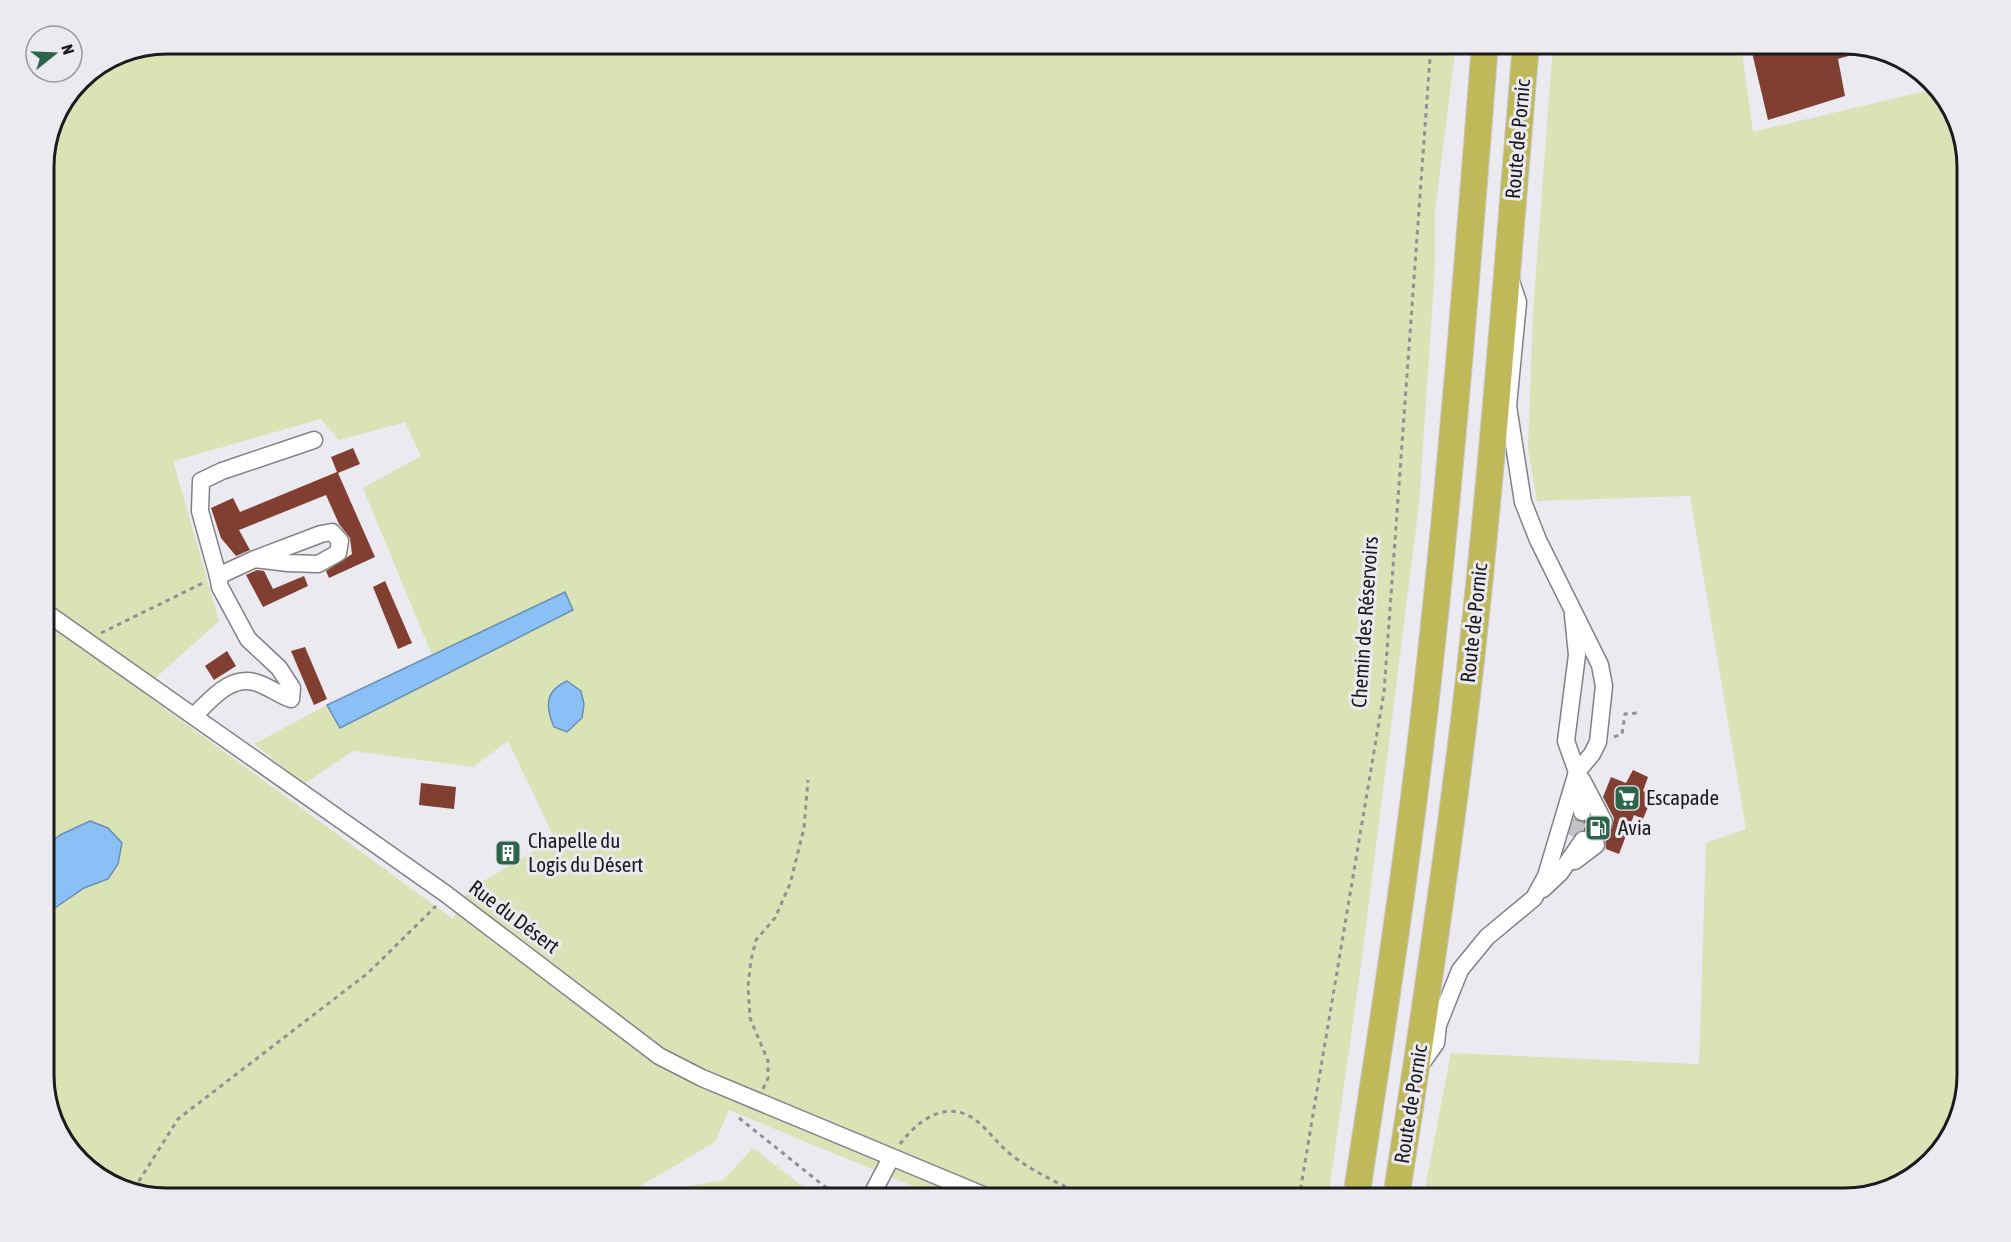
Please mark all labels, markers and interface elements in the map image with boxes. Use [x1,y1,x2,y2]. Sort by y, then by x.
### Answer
north arrow [24,24,84,84]
text: N [58,42,78,57]
street label: Route de Pornic [1500,78,1534,200]
street label: Chemin des Réservoirs [1346,535,1382,709]
street label: Route de Pornic [1455,562,1491,684]
supermarket icon: Escapade [1612,783,1642,813]
place label: Escapade [1646,785,1719,809]
fuel station icon: Avia [1583,813,1613,843]
place label: Avia [1618,815,1652,839]
place label: Chapelle du Logis du Désert [528,828,643,876]
building icon: Chapelle du Logis du Désert [493,838,523,868]
street label: Rue du Désert [465,875,564,958]
street label: Route de Pornic [1389,1042,1431,1165]

